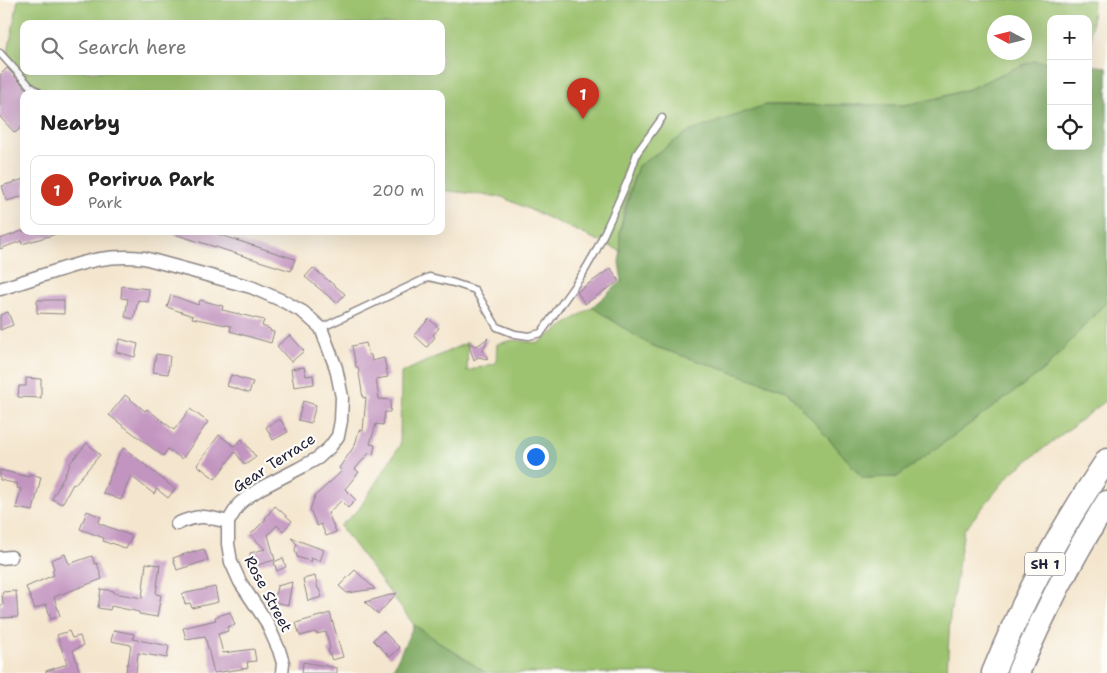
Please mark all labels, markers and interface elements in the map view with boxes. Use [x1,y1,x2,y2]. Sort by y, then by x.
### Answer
north arrow [987,15,1032,60]
map controls [1047,15,1092,150]
button: + [1047,15,1092,60]
search box [20,20,445,75]
icon: search [38,34,66,62]
text: Search here [78,35,187,60]
button: − [1047,60,1092,105]
pin: 1 [567,78,599,119]
button: locate [1047,105,1092,150]
text: Nearby [40,109,120,137]
text: Porirua Park [88,167,215,192]
text: 1 [53,180,61,201]
text: 200 m [372,180,424,201]
text: Park [88,192,122,213]
street label: Gear Terrace [229,429,319,497]
your location [523,444,549,470]
street label: Rose Street [240,552,296,636]
road number: SH 1 [1025,552,1065,576]

